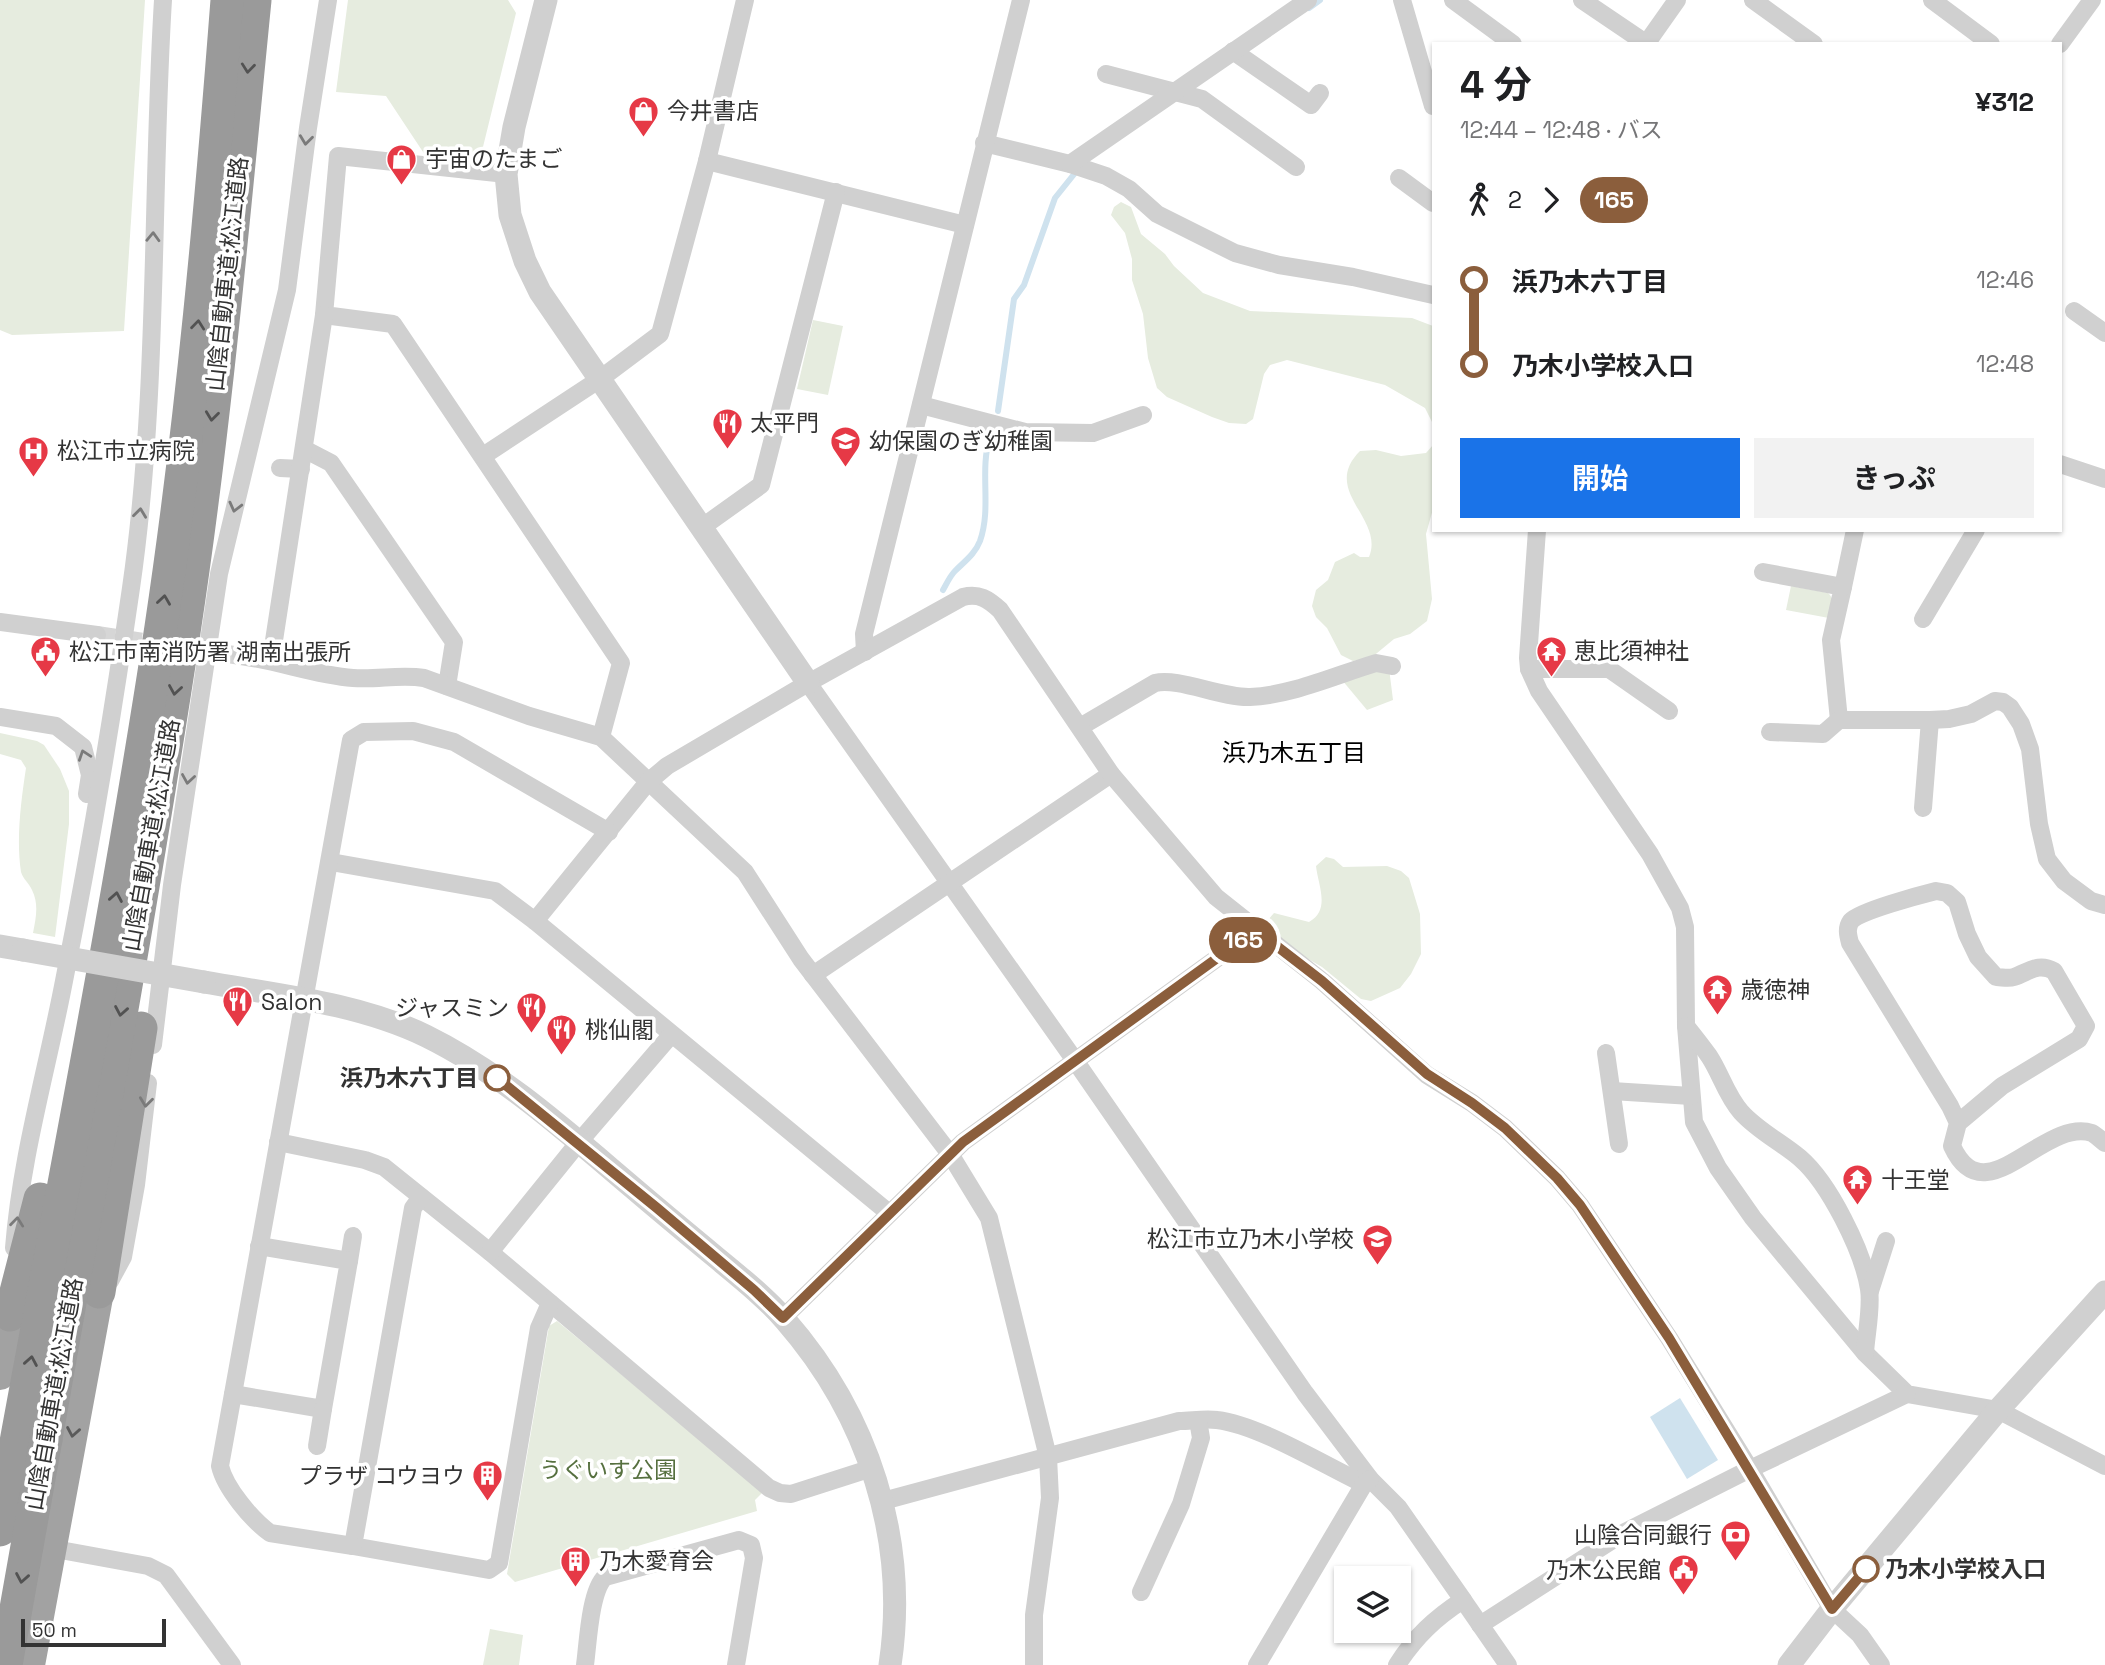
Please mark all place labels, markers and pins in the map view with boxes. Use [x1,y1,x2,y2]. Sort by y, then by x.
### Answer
shop icon: 今井書店 [627,94,661,138]
place label: 今井書店 [667,96,759,126]
shop icon: 宇宙のたまご [385,142,419,186]
place label: 宇宙のたまご [425,144,562,174]
restaurant icon: 太平門 [710,406,744,450]
place label: 太平門 [750,408,819,438]
school or university icon: 幼保園のぎ幼稚園 [829,424,863,468]
place label: 幼保園のぎ幼稚園 [869,426,1053,456]
hospital icon: 松江市立病院 [17,434,51,478]
place label: 松江市立病院 [57,436,195,466]
temple icon: 恵比須神社 [1534,634,1568,678]
public building icon: 松江市南消防署 湖南出張所 [29,635,63,679]
place label: 恵比須神社 [1574,636,1689,666]
place label: 松江市南消防署 湖南出張所 [69,637,351,667]
temple icon: 歳徳神 [1701,973,1735,1017]
place label: 歳徳神 [1741,975,1810,1005]
restaurant icon: Salon [221,985,255,1029]
place label: Salon [261,987,322,1017]
restaurant icon: ジャスミン [515,991,549,1035]
place label: ジャスミン [395,993,509,1023]
restaurant icon: 桃仙閣 [545,1013,579,1057]
place label: 桃仙閣 [585,1015,654,1045]
place label: 浜乃木六丁目 [340,1063,478,1093]
marker: 浜乃木六丁目 [484,1065,510,1091]
temple icon: 十王堂 [1841,1163,1875,1207]
place label: 十王堂 [1881,1165,1950,1195]
school or university icon: 松江市立乃木小学校 [1360,1222,1394,1266]
place label: 松江市立乃木小学校 [1147,1224,1354,1254]
building icon: プラザ コウヨウ [471,1459,505,1503]
place label: プラザ コウヨウ [299,1461,465,1491]
bank icon: 山陰合同銀行 [1718,1518,1752,1562]
place label: 山陰合同銀行 [1574,1520,1712,1550]
building icon: 乃木愛育会 [559,1544,593,1588]
place label: 乃木愛育会 [599,1546,714,1576]
public building icon: 乃木公民館 [1667,1553,1701,1597]
place label: 乃木小学校入口 [1885,1554,2046,1584]
place label: 乃木公民館 [1546,1555,1661,1585]
marker: 乃木小学校入口 [1853,1556,1879,1582]

